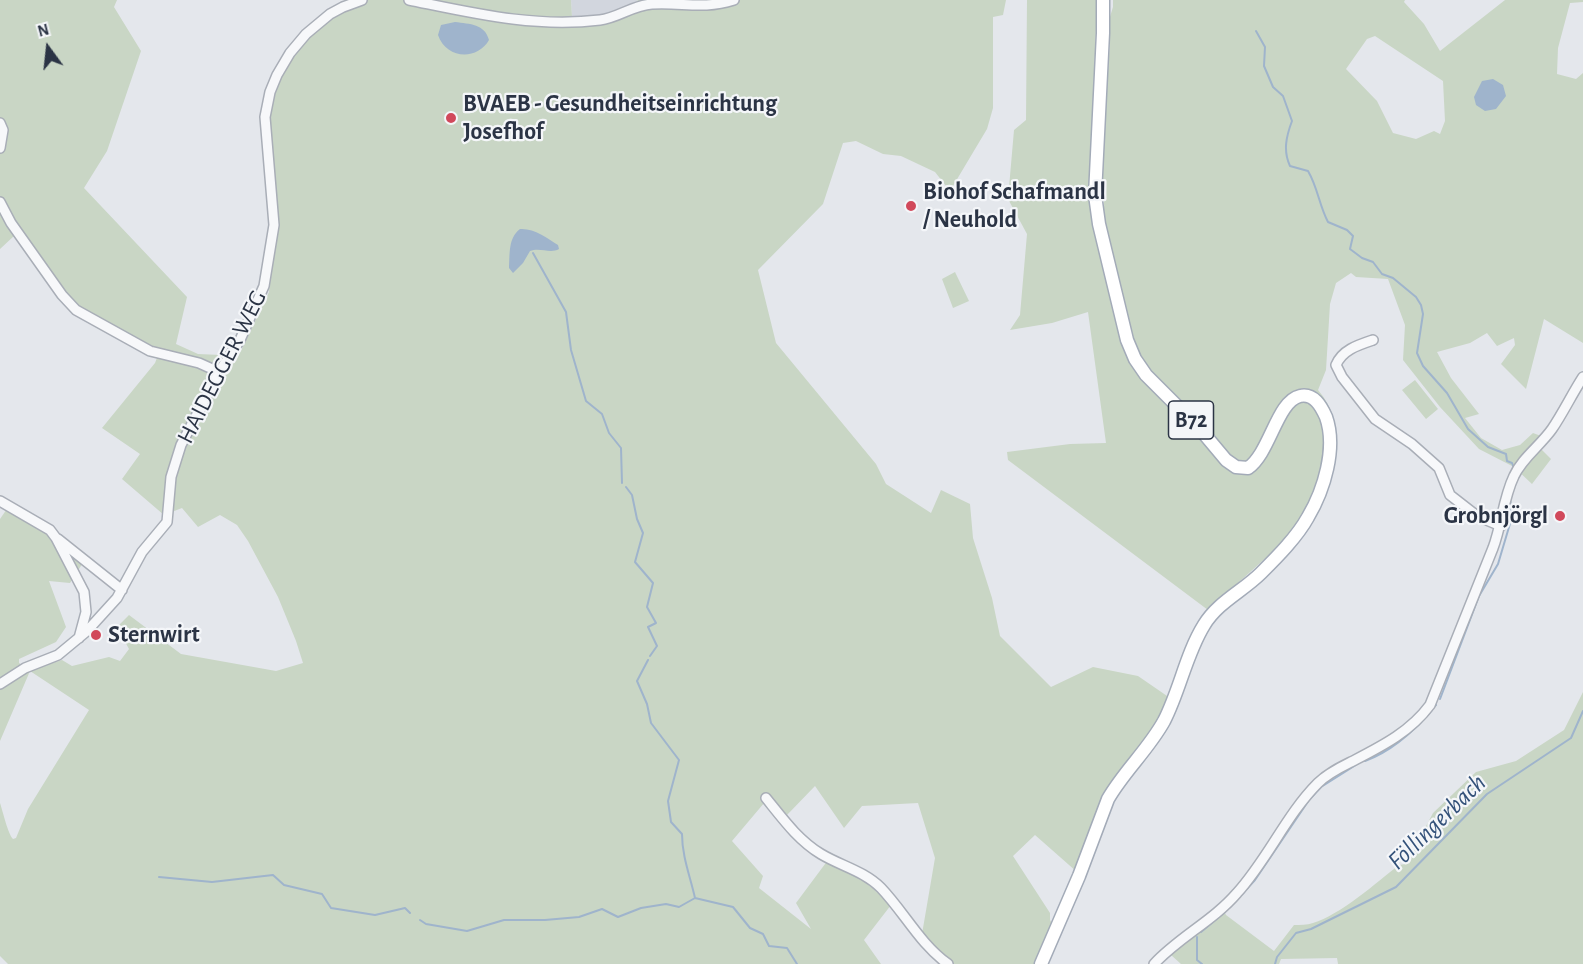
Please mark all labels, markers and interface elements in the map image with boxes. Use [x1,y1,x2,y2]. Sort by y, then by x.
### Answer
north arrow [18,18,78,78]
text: N [36,21,51,40]
place label: BVAEB - Gesundheitseinrichtung Josefhof [463,90,777,146]
marker: BVAEB - Gesundheitseinrichtung Josefhof [444,111,458,125]
place label: Biohof Schafmandl / Neuhold [923,178,1106,234]
marker: Biohof Schafmandl / Neuhold [904,199,918,213]
street label: HAIDEGGER WEG [171,286,273,448]
road number: B72 [1168,401,1214,439]
place label: Grobnjörgl [1444,502,1548,530]
marker: Grobnjörgl [1553,509,1567,523]
place label: Sternwirt [108,621,199,649]
marker: Sternwirt [89,628,103,642]
water label: Föllingerbach [1381,767,1493,877]

